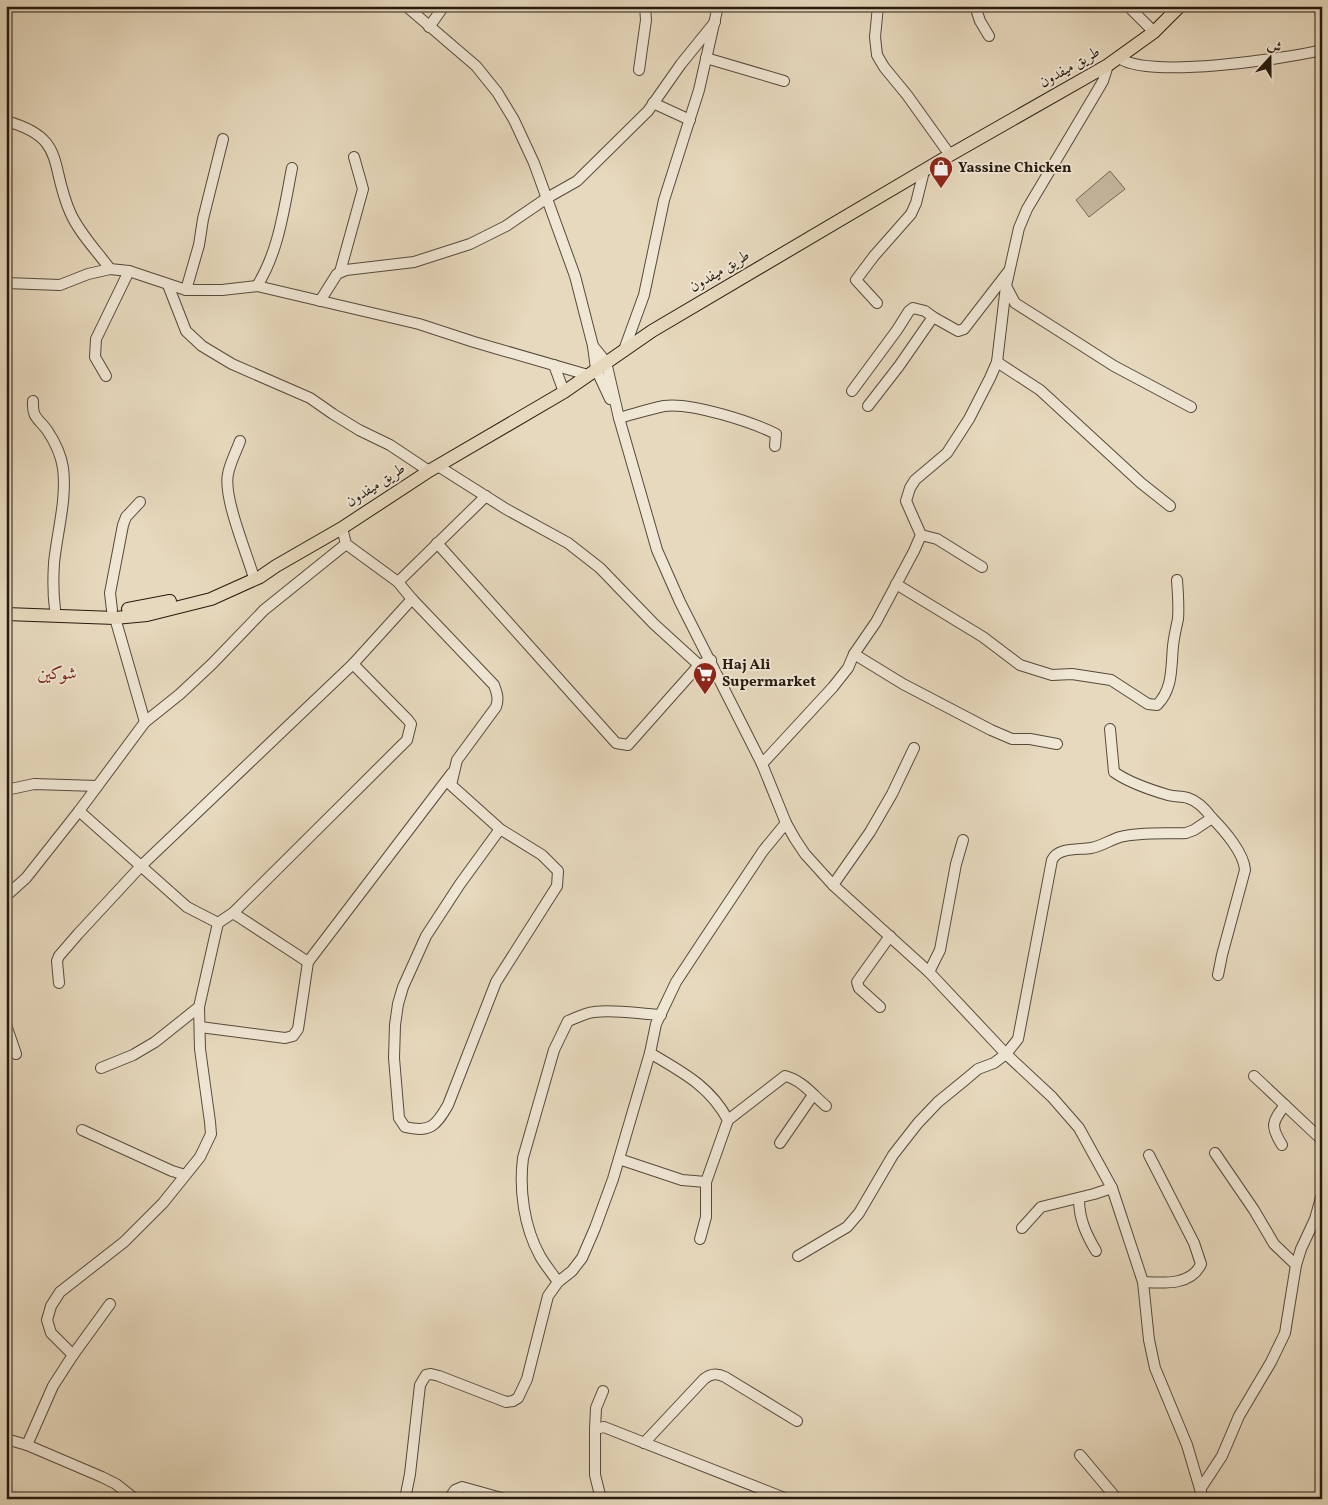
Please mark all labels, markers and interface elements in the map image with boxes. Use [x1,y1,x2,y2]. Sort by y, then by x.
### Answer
north arrow [1246,32,1296,82]
text: ش [1264,36,1284,59]
street label: طريق ميفدون [1036,42,1104,94]
shop icon: Yassine Chicken [928,155,954,189]
place label: Yassine Chicken [958,158,1072,179]
street label: طريق ميفدون [686,246,754,298]
street label: طريق ميفدون [342,459,410,513]
place label: Haj Ali Supermarket [722,655,816,693]
supermarket icon: Haj Ali Supermarket [692,661,718,695]
district label: شوكين [37,662,77,687]

